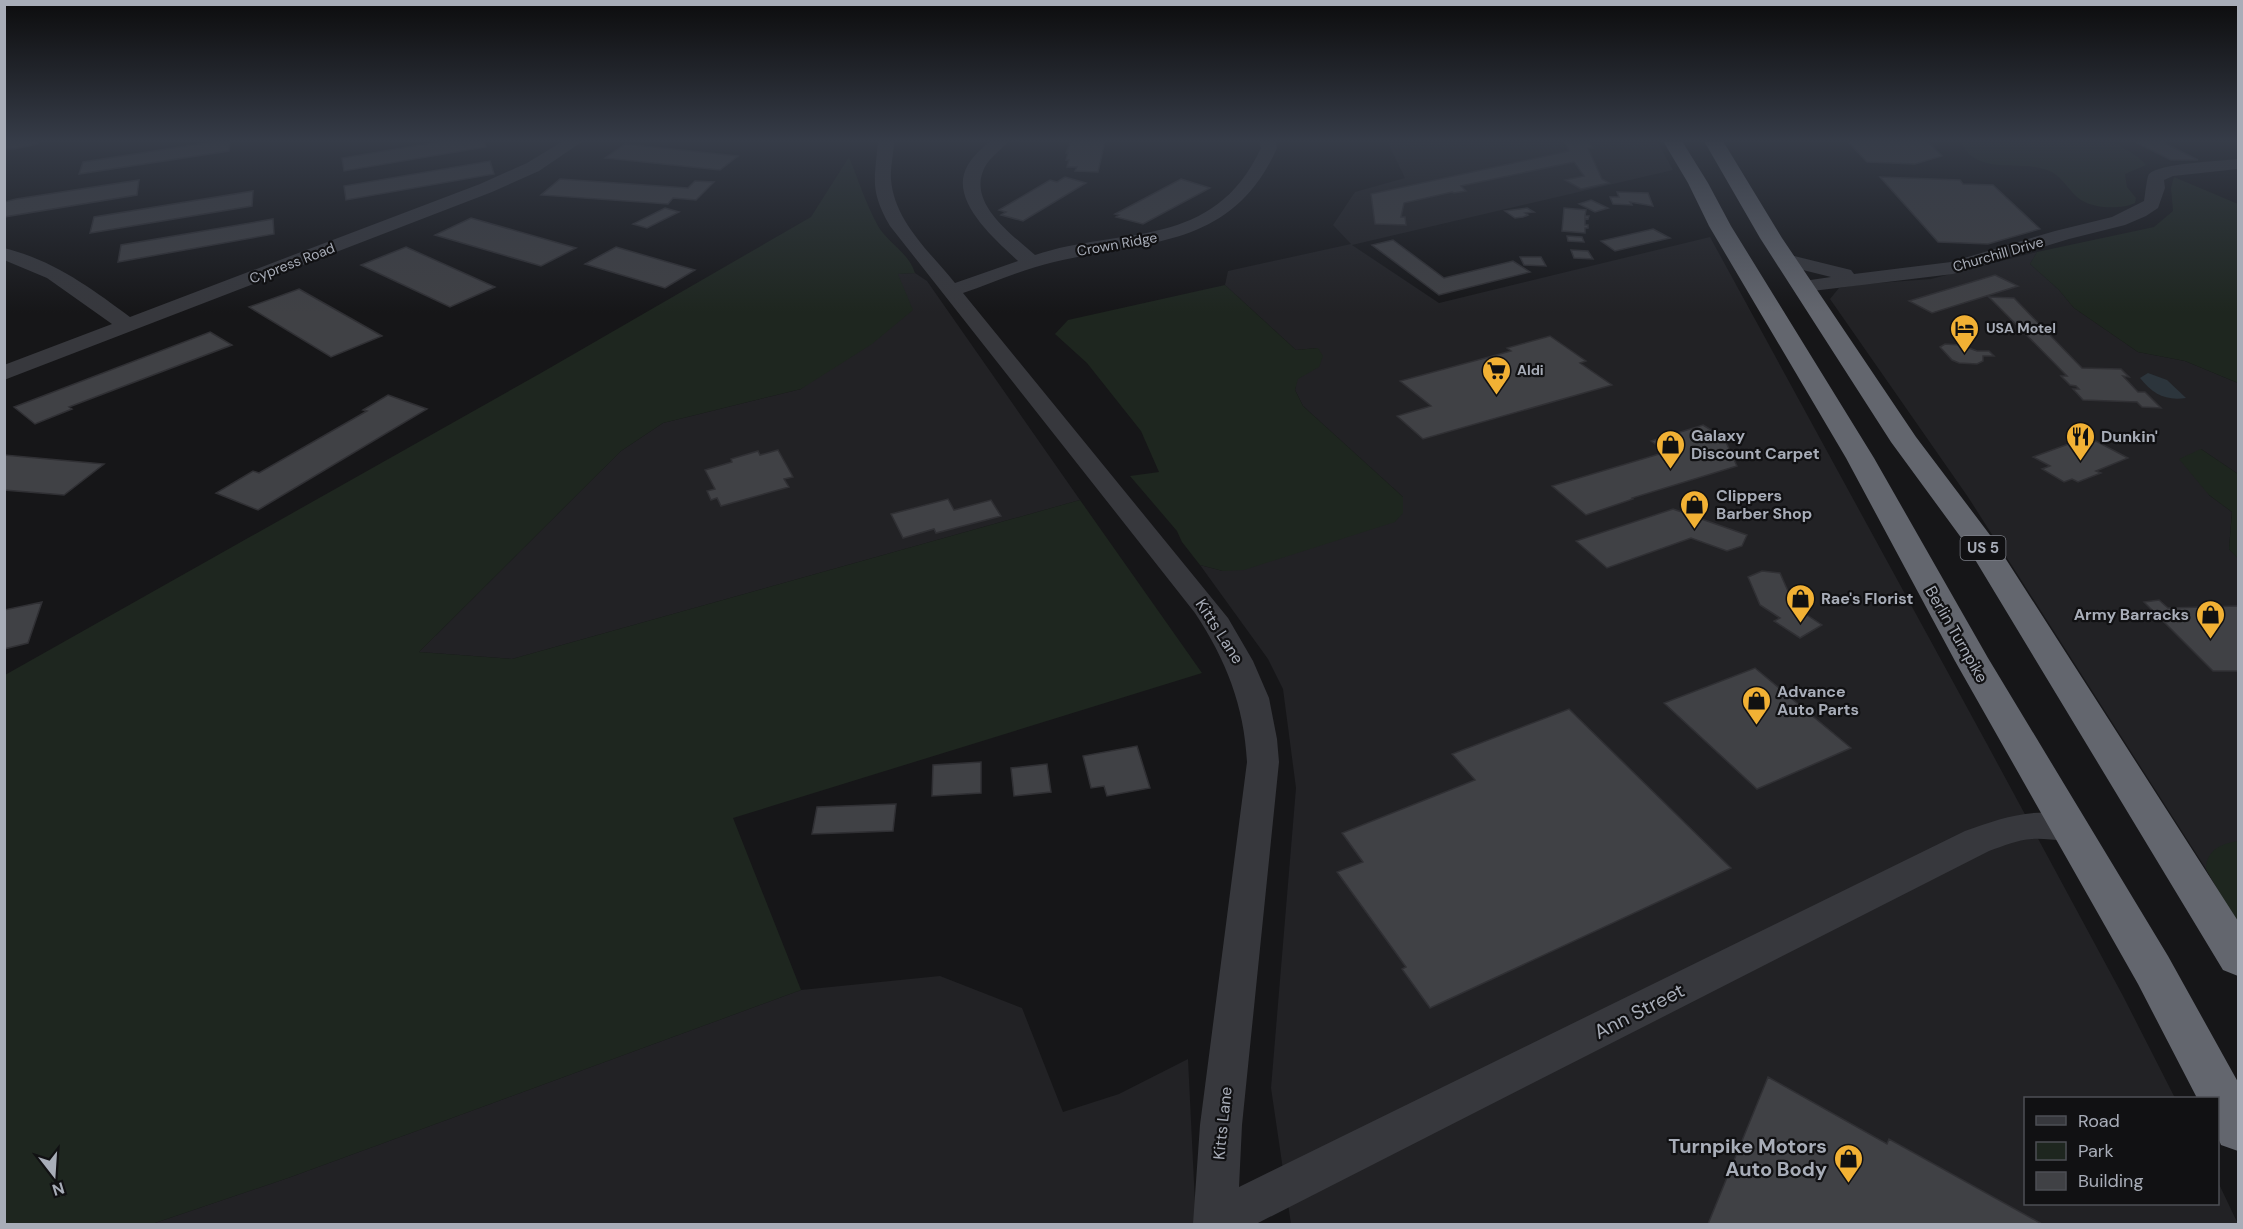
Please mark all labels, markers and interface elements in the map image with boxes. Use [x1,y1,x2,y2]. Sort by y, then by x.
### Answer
street label: Crown Ridge [1075,228,1159,260]
street label: Churchill Drive [1951,232,2045,276]
street label: Cypress Road [247,239,337,287]
hotel icon: USA Motel [1949,312,1981,354]
place label: USA Motel [1986,319,2056,337]
supermarket icon: Aldi [1480,354,1512,396]
place label: Aldi [1517,361,1544,379]
restaurant icon: Dunkin' [2064,420,2096,462]
place label: Galaxy Discount Carpet [1691,425,1820,464]
place label: Dunkin' [2101,426,2158,447]
shop icon: Galaxy Discount Carpet [1654,428,1686,470]
place label: Clippers Barber Shop [1716,485,1812,524]
shop icon: Clippers Barber Shop [1679,488,1711,530]
road number: US 5 [1960,536,2006,560]
shop icon: Rae's Florist [1784,582,1816,624]
street label: Berlin Turnpike [1920,582,1993,686]
place label: Rae's Florist [1821,588,1913,609]
street label: Kitts Lane [1191,595,1248,668]
shop icon: Army Barracks [2194,598,2226,640]
place label: Army Barracks [2074,604,2189,625]
place label: Advance Auto Parts [1777,681,1859,720]
shop icon: Advance Auto Parts [1740,684,1772,726]
street label: Ann Street [1589,977,1689,1045]
street label: Kitts Lane [1208,1085,1237,1161]
legend [2024,1097,2219,1205]
text: Road [2078,1109,2120,1133]
place label: Turnpike Motors Auto Body [1668,1133,1827,1182]
text: Park [2078,1139,2114,1163]
shop icon: Turnpike Motors Auto Body [1832,1142,1864,1184]
north arrow [24,1145,84,1205]
text: Building [2078,1169,2143,1193]
text: N [50,1177,67,1201]

